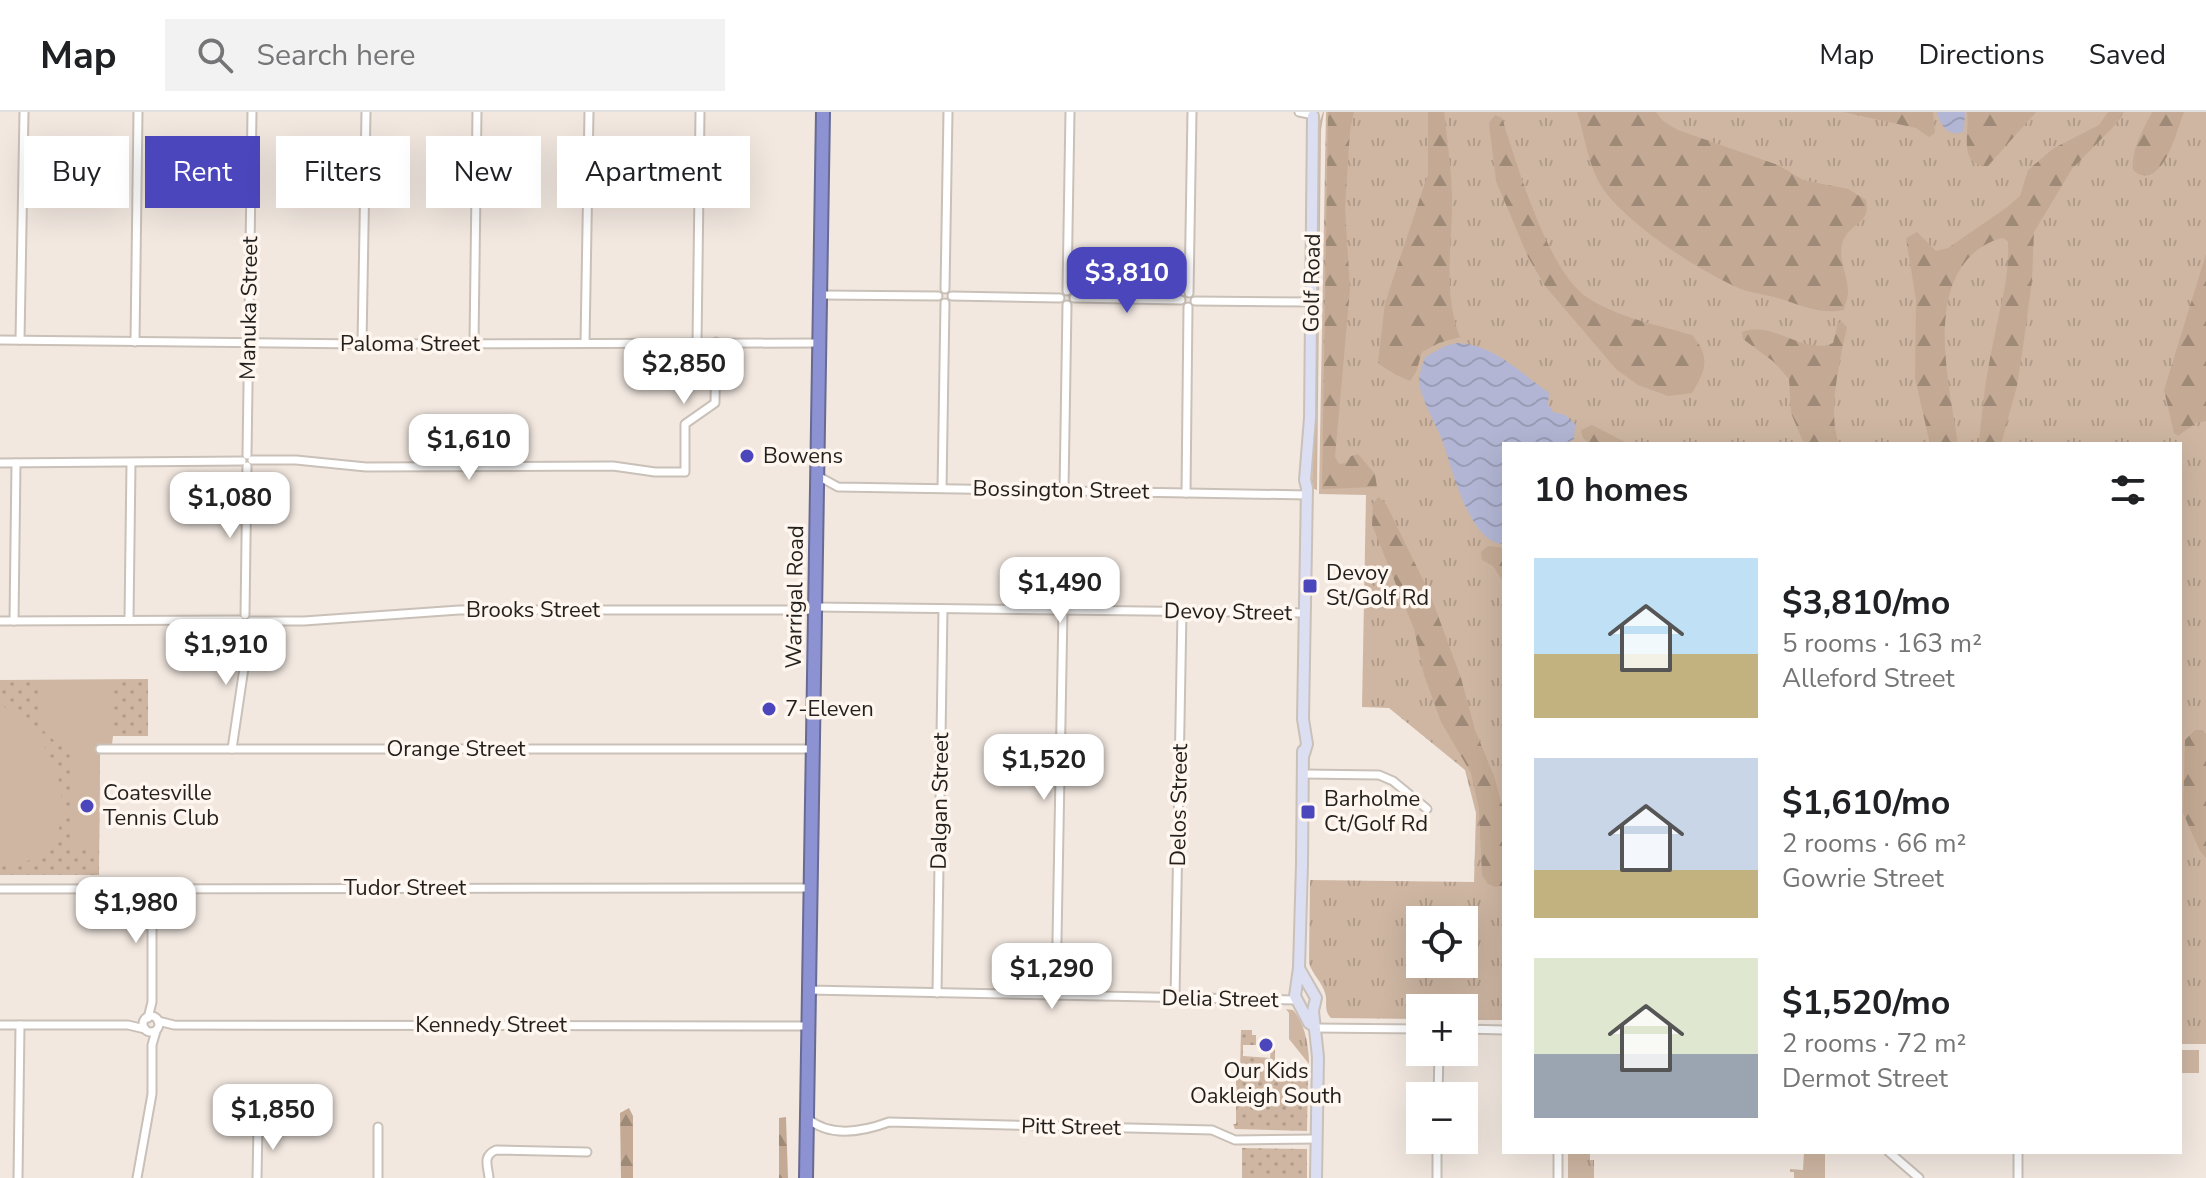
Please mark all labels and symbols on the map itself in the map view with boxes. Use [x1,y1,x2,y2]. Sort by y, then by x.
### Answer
street label: Golf Road [1296,233,1328,333]
street label: Manuka Street [233,236,265,380]
pin: $3,810 [1062,247,1192,315]
street label: Paloma Street [340,329,480,359]
pin: $2,850 [619,338,749,406]
pin: $1,610 [404,414,534,482]
place label: Bowens [763,441,843,471]
marker: Bowens [738,447,756,465]
pin: $1,080 [165,472,295,540]
street label: Bossington Street [972,473,1150,507]
street label: Warrigal Road [779,525,811,669]
pin: $1,490 [995,557,1125,625]
place label: Devoy St/Golf Rd [1326,558,1429,613]
marker: Devoy St/Golf Rd [1301,577,1319,595]
street label: Brooks Street [466,595,600,625]
street label: Devoy Street [1164,596,1293,628]
pin: $1,910 [161,619,291,687]
place label: 7-Eleven [785,694,874,724]
marker: 7-Eleven [760,700,778,718]
street label: Dalgan Street [924,732,956,870]
street label: Orange Street [386,734,526,764]
pin: $1,520 [979,734,1109,802]
street label: Delos Street [1163,743,1195,867]
place label: Coatesville Tennis Club [103,778,219,833]
place label: Barholme Ct/Golf Rd [1324,784,1428,839]
marker: Coatesville Tennis Club [78,797,96,815]
marker: Barholme Ct/Golf Rd [1299,803,1317,821]
street label: Tudor Street [344,873,467,903]
pin: $1,980 [71,877,201,945]
pin: $1,290 [987,943,1117,1011]
street label: Delia Street [1161,983,1279,1015]
street label: Kennedy Street [415,1010,567,1040]
marker: Our Kids Oakleigh South [1257,1036,1275,1054]
place label: Our Kids Oakleigh South [1190,1056,1342,1111]
pin: $1,850 [208,1084,338,1152]
street label: Pitt Street [1021,1111,1121,1143]

